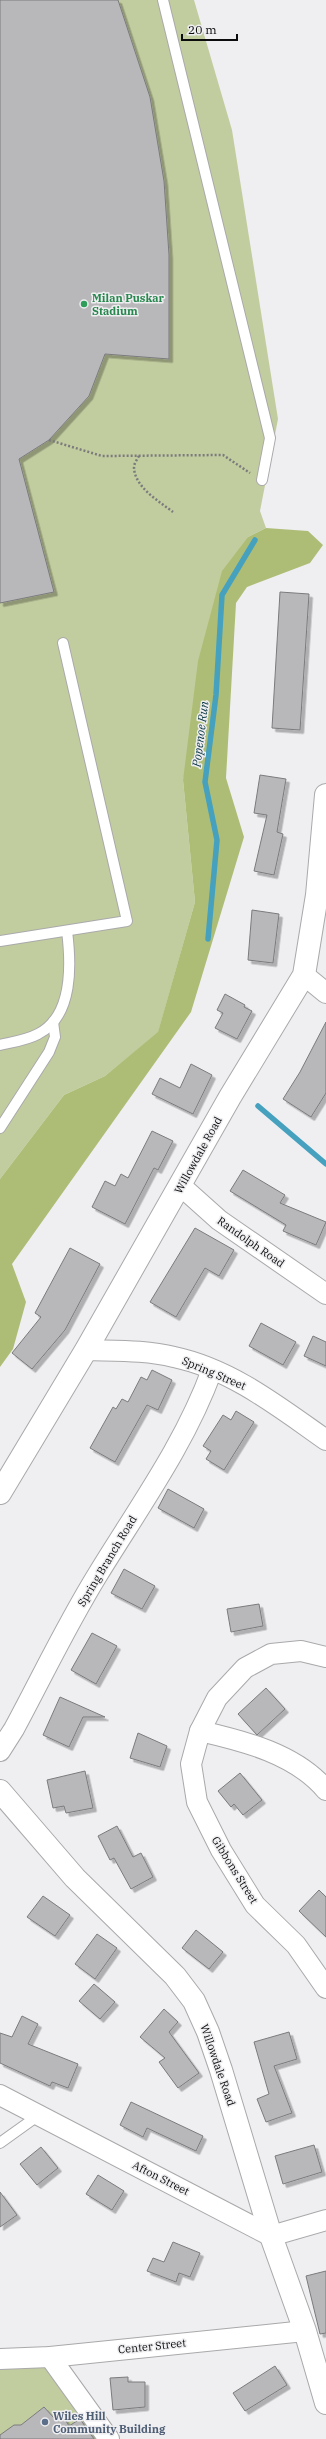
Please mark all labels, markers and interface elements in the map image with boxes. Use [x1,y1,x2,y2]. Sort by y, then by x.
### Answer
scale bar [182,16,237,42]
text: 20 m [188,22,217,37]
place label: Milan Puskar Stadium [92,291,165,318]
marker: Milan Puskar Stadium [79,299,89,309]
water label: Popenoe Run [188,700,212,769]
street label: Willowdale Road [171,1114,225,1196]
street label: Randolph Road [215,1214,288,1271]
street label: Spring Street [180,1353,248,1393]
street label: Spring Branch Road [74,1513,140,1609]
street label: Gibbons Street [209,1834,261,1906]
street label: Willowdale Road [197,2022,239,2108]
street label: Afton Street [130,2158,192,2198]
street label: Center Street [117,2335,187,2357]
place label: Wiles Hill Community Building [53,2409,166,2436]
marker: Wiles Hill Community Building [40,2417,50,2427]

